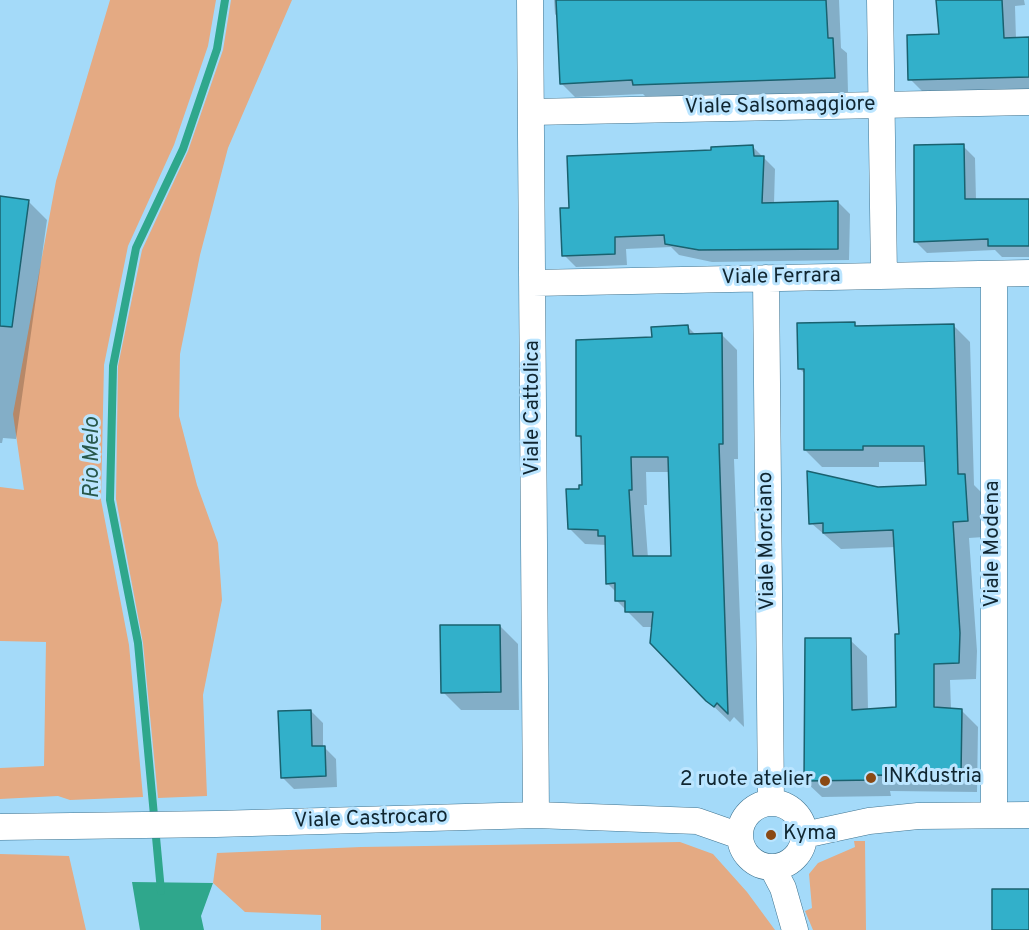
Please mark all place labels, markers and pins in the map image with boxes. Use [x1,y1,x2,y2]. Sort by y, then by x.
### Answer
place label: INKdustria [883,765,982,791]
place label: 2 ruote atelier [680,768,813,794]
marker: INKdustria [864,771,878,785]
marker: 2 ruote atelier [818,774,832,788]
place label: Kyma [783,822,836,848]
marker: Kyma [764,828,778,842]

